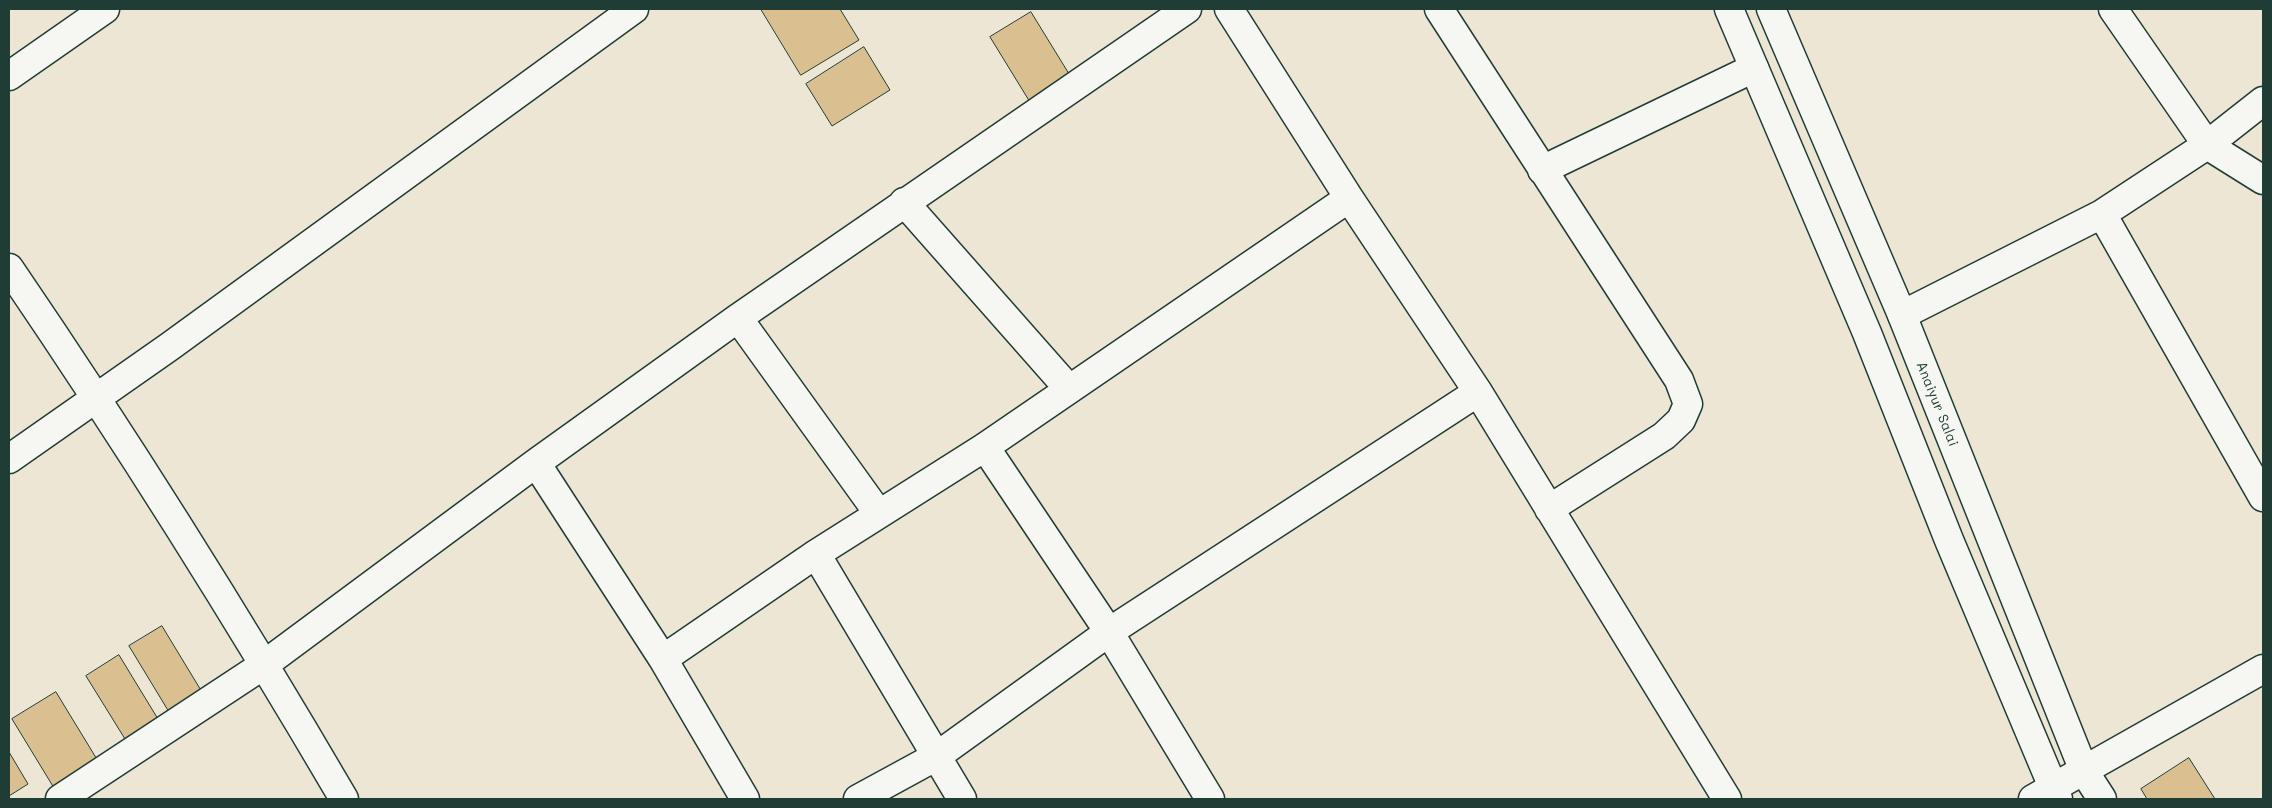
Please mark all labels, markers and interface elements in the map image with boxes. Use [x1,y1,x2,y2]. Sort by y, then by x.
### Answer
street label: Anaiyur Salai [1912,359,1962,449]

